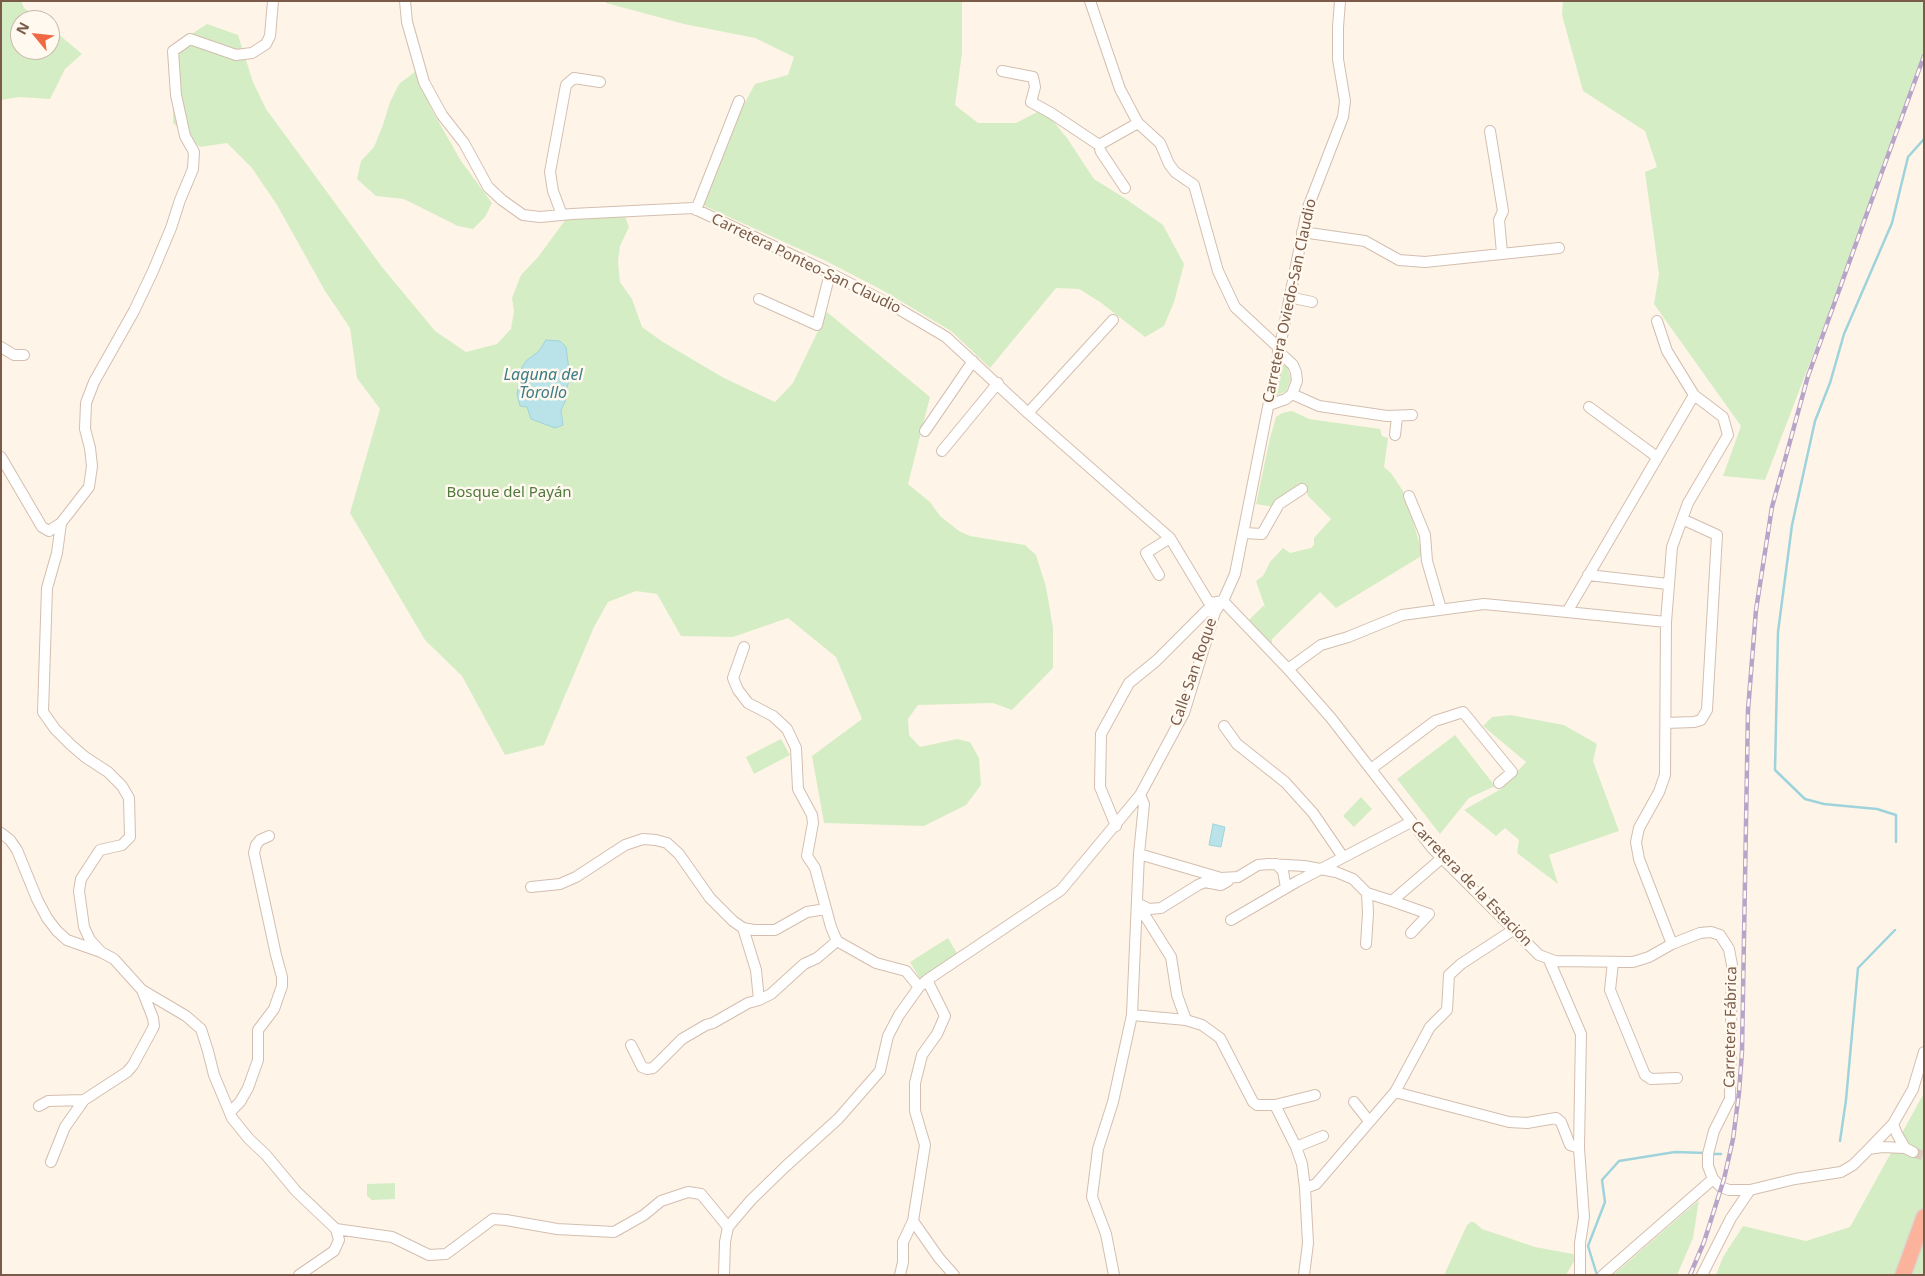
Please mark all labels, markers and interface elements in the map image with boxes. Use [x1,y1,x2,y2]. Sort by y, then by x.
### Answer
north arrow [10,10,60,60]
text: N [11,19,33,38]
street label: Carretera Oviedo-San Claudio [1260,197,1320,405]
street label: Carretera Ponteo-San Claudio [708,210,904,318]
water label: Laguna del Torollo [503,365,583,403]
park label: Bosque del Payán [446,484,572,502]
street label: Calle San Roque [1167,616,1221,728]
street label: Carretera de la Estación [1406,818,1536,950]
street label: Carretera Fábrica [1721,966,1741,1088]

